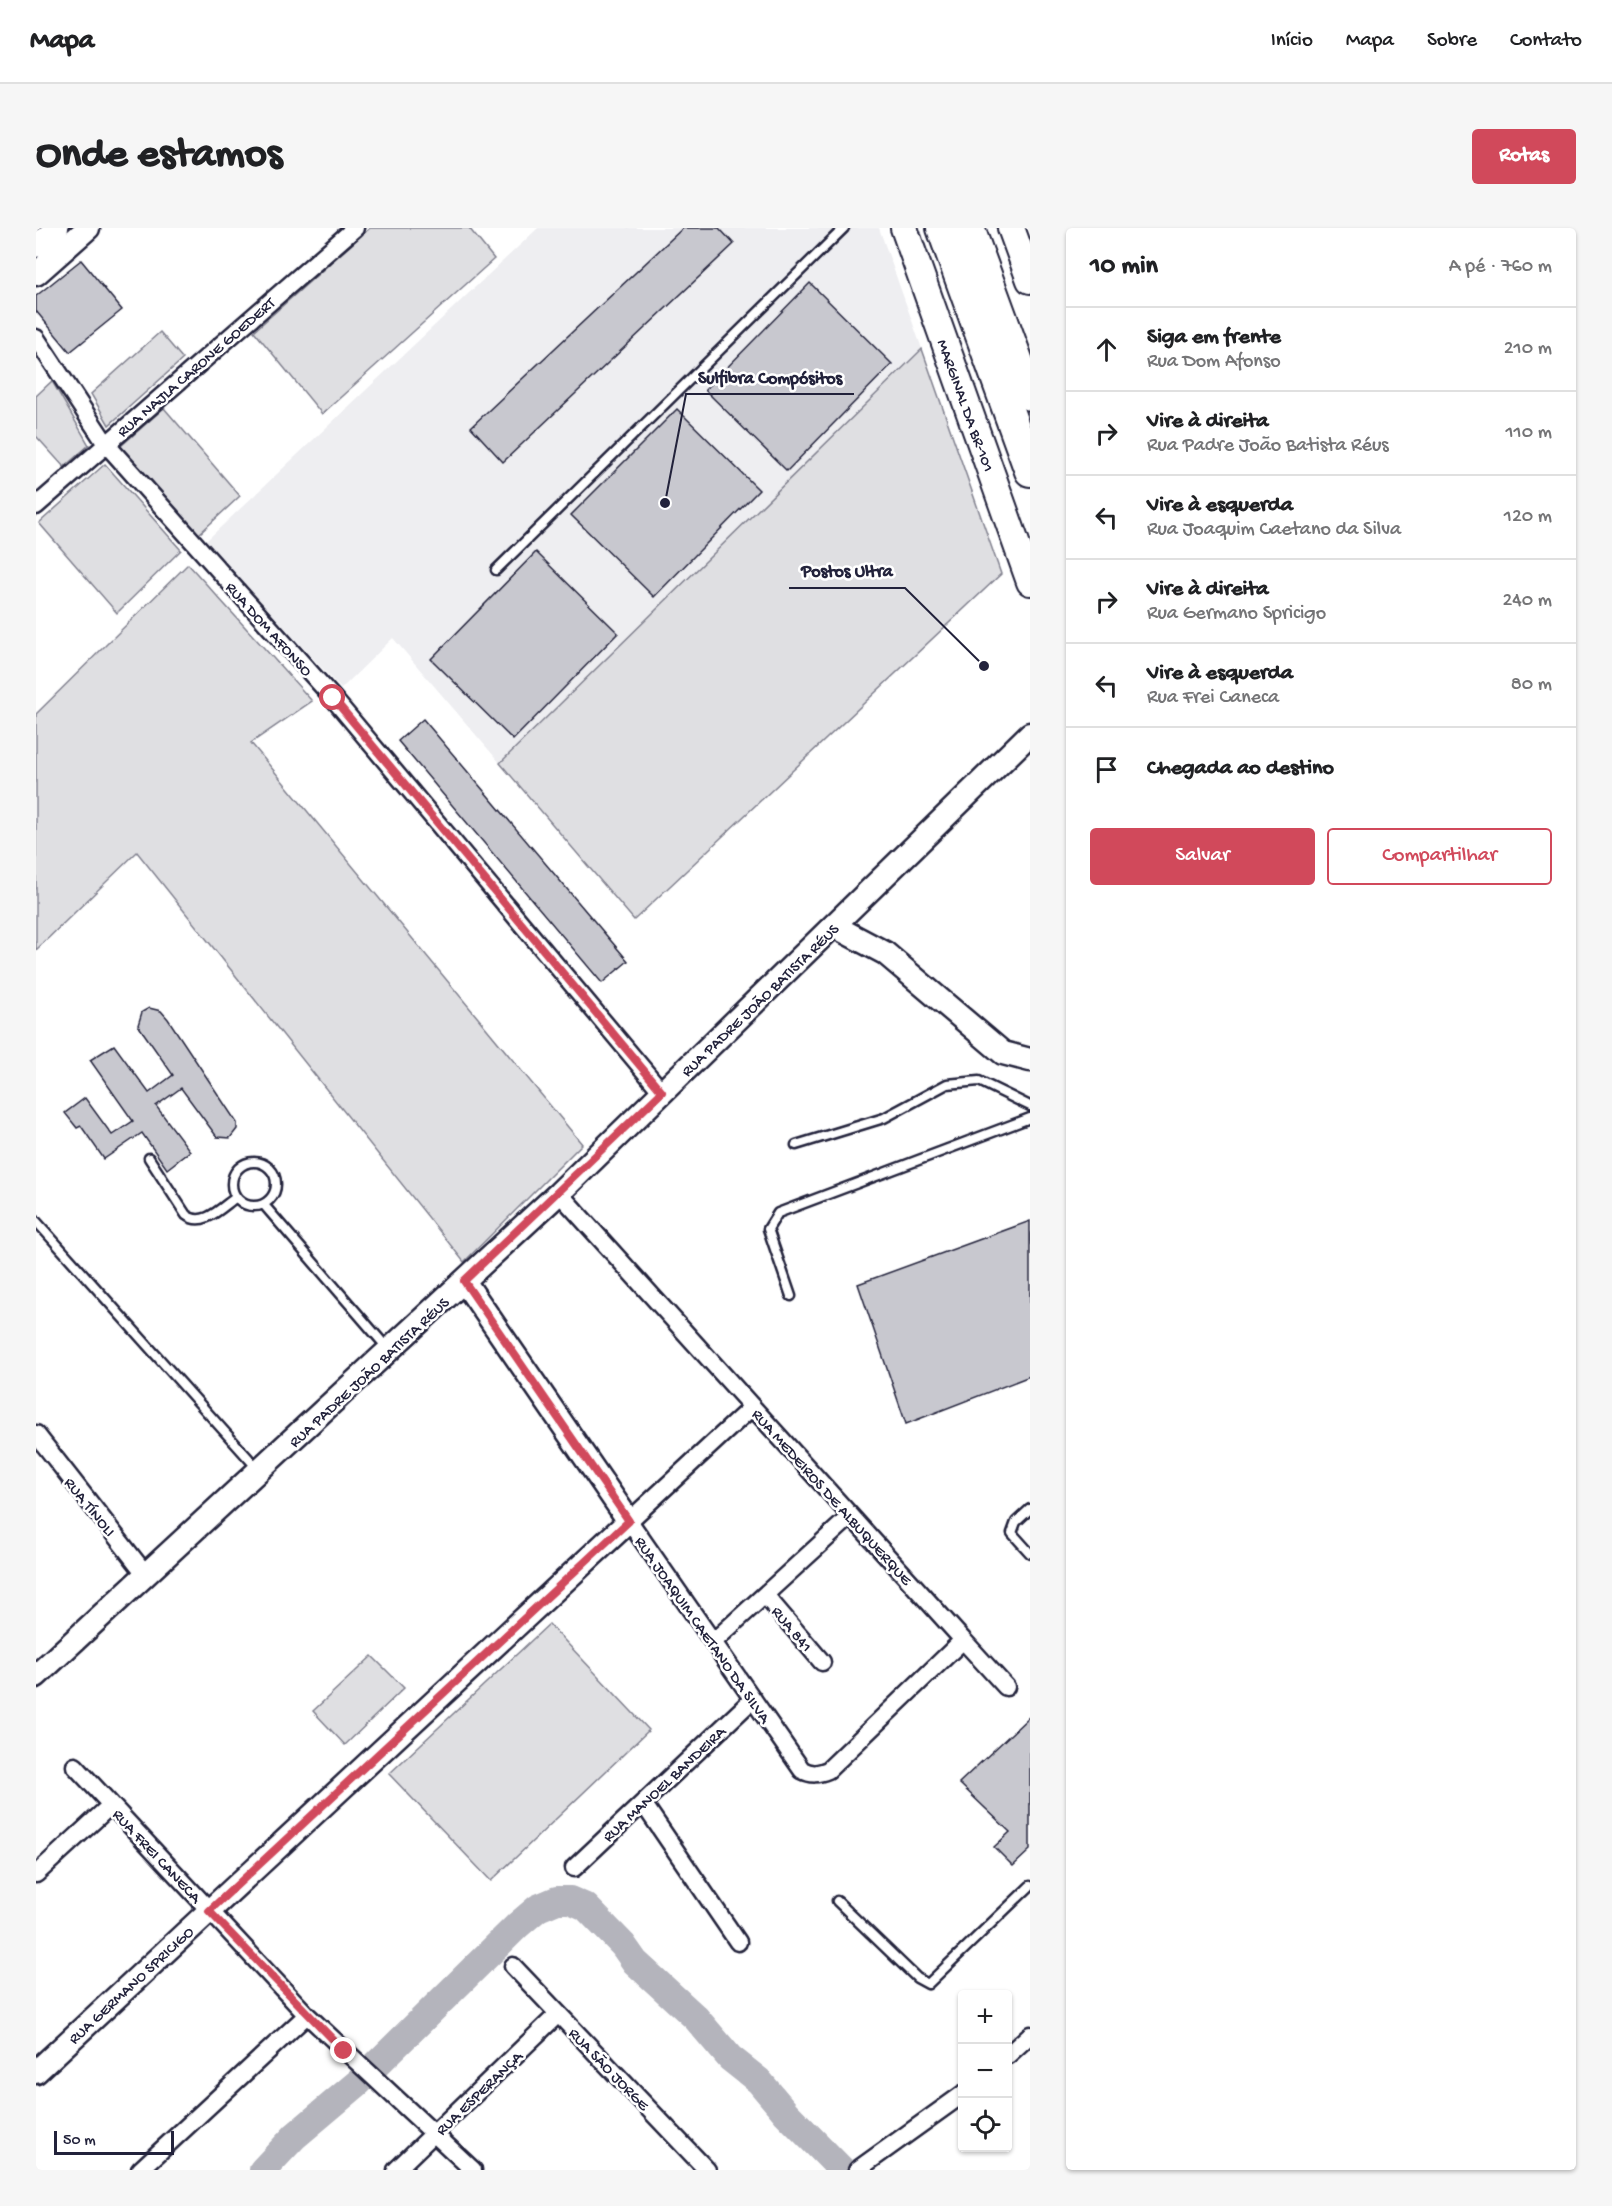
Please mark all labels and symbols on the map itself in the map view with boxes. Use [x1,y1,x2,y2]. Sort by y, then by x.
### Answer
street label: RUA NAJLA CARONE GOEDERT [114,294,281,442]
street label: MARGINAL DA BR-101 [931,337,997,475]
callout: Sulfibra Compósitos [686,358,854,394]
text: Sulfibra Compósitos [698,369,843,390]
callout: Postos Ultra [789,552,905,588]
text: Postos Ultra [800,562,894,583]
street label: RUA DOM AFONSO [220,579,315,682]
route start [319,684,345,710]
street label: RUA PADRE JOÃO BATISTA RÉUS [678,920,845,1082]
street label: RUA PADRE JOÃO BATISTA RÉUS [286,1293,455,1453]
street label: RUA MEDEIROS DE ALBUQUERQUE [746,1406,915,1591]
street label: RUA TÍNOLI [59,1474,119,1542]
street label: RUA JOAQUIM CAETANO DA SILVA [629,1534,774,1729]
street label: RUA 841 [766,1604,815,1657]
street label: RUA MANOEL BANDEIRA [600,1723,732,1847]
street label: RUA FREI CANECA [107,1806,205,1909]
street label: RUA GERMANO SPRICIGO [66,1923,199,2050]
street label: RUA SÃO JORGE [563,2024,653,2116]
route end [330,2037,356,2063]
street label: RUA ESPERANÇA [433,2047,529,2141]
scale bar [54,2128,174,2156]

